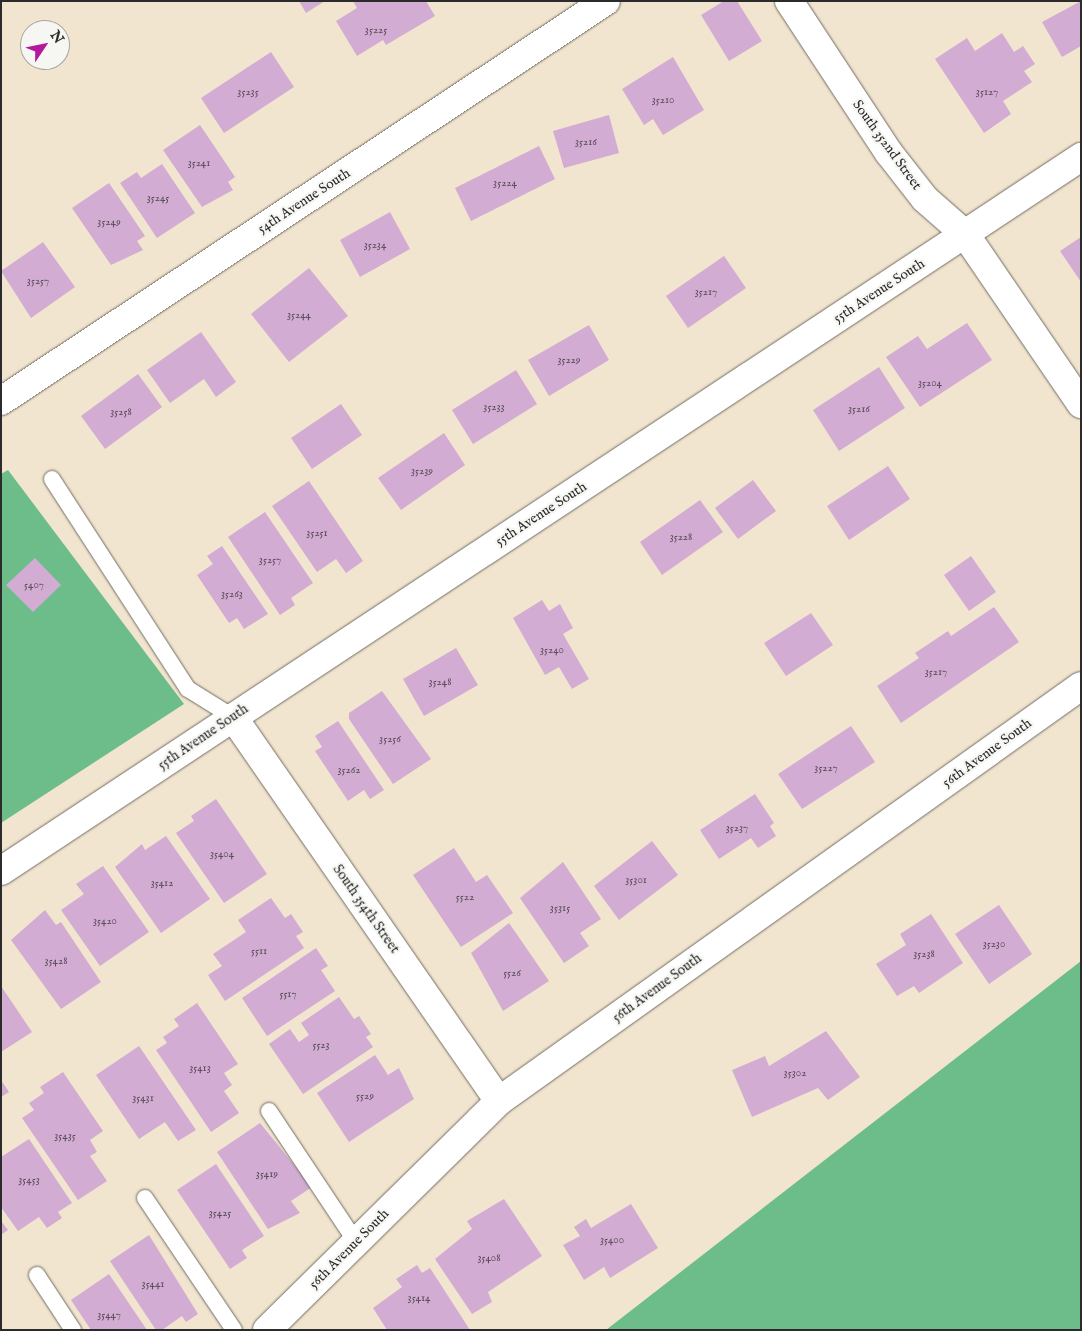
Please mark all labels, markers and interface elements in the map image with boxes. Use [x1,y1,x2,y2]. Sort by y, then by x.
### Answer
north arrow [20,20,70,70]
house number: 35225 [365,23,387,37]
text: N [46,27,67,47]
house number: 35235 [237,85,259,99]
house number: 35127 [976,85,998,99]
house number: 35210 [652,93,674,107]
street label: South 352nd Street [849,97,925,193]
house number: 35216 [575,135,597,149]
house number: 35241 [188,156,210,170]
street label: 54th Avenue South [254,165,354,237]
house number: 35224 [493,176,517,190]
house number: 35245 [147,191,169,205]
house number: 35249 [97,215,121,229]
house number: 35234 [364,238,386,252]
street label: 55th Avenue South [830,255,928,327]
house number: 35257 [27,274,49,288]
house number: 35217 [695,285,717,299]
house number: 35244 [287,308,311,322]
house number: 35229 [557,353,581,367]
house number: 35204 [918,376,942,390]
house number: 35233 [483,400,505,414]
house number: 35216 [848,402,870,416]
house number: 35258 [110,405,132,419]
house number: 35239 [411,464,433,478]
street label: 55th Avenue South [492,478,590,550]
house number: 35251 [306,526,328,540]
house number: 35228 [670,530,692,544]
house number: 35257 [259,553,281,567]
house number: 5407 [24,578,44,592]
house number: 35263 [221,587,243,601]
house number: 35240 [540,643,564,657]
house number: 35217 [925,665,947,679]
house number: 35248 [429,675,451,689]
street label: 55th Avenue South [155,701,251,773]
street label: 56th Avenue South [939,715,1035,791]
house number: 35256 [379,732,401,746]
house number: 35227 [814,761,838,775]
house number: 35262 [337,763,361,777]
house number: 35237 [726,821,748,835]
house number: 35404 [210,847,234,861]
street label: South 354th Street [329,861,403,957]
house number: 35301 [625,873,647,887]
house number: 35412 [151,876,173,890]
house number: 5522 [456,890,474,904]
house number: 35315 [550,901,570,915]
house number: 35420 [93,914,117,928]
house number: 35230 [983,937,1005,951]
house number: 5511 [251,944,267,958]
house number: 35238 [913,947,935,961]
street label: 56th Avenue South [609,950,705,1026]
house number: 35428 [45,954,67,968]
house number: 5526 [503,966,521,980]
house number: 5517 [279,987,297,1001]
house number: 5523 [312,1038,330,1052]
house number: 35413 [189,1061,211,1075]
house number: 35302 [784,1066,806,1080]
house number: 5529 [356,1089,374,1103]
house number: 35431 [132,1091,154,1105]
house number: 35435 [54,1129,76,1143]
house number: 35419 [256,1167,278,1181]
house number: 35453 [18,1173,40,1187]
street label: 56th Avenue South [305,1205,393,1293]
house number: 35425 [209,1206,231,1220]
house number: 35400 [600,1233,624,1247]
house number: 35408 [477,1251,501,1265]
house number: 35441 [142,1277,164,1291]
house number: 35414 [408,1291,430,1305]
house number: 35447 [97,1308,121,1322]

